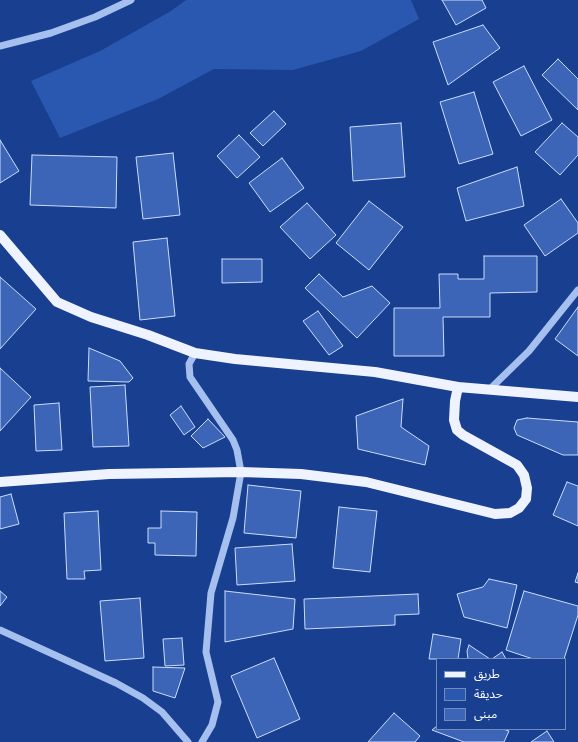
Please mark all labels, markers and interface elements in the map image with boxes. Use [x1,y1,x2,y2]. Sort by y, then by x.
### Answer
legend [436,658,566,730]
text: طريق [474,666,500,681]
text: حديقة [474,686,503,701]
text: مبنى [474,706,497,721]

